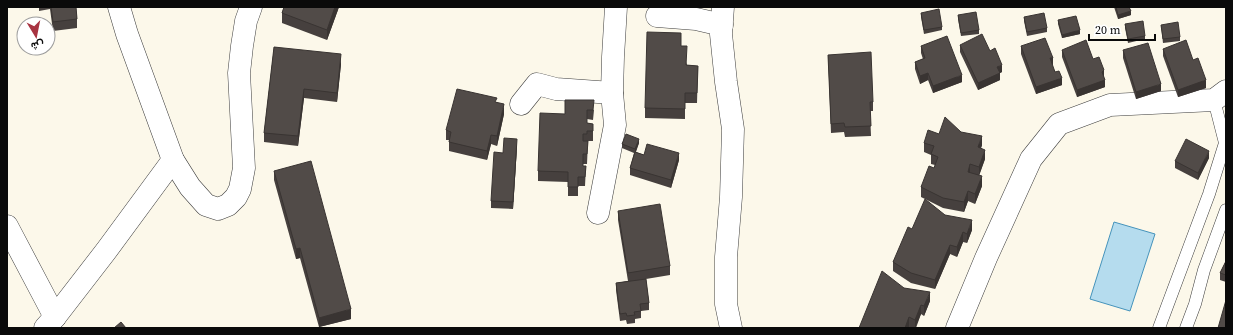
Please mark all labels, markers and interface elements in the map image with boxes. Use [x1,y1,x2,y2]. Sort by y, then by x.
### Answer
north arrow [16,16,56,56]
scale bar [1089,16,1155,42]
text: 20 m [1095,22,1121,38]
text: ش [30,37,45,54]

